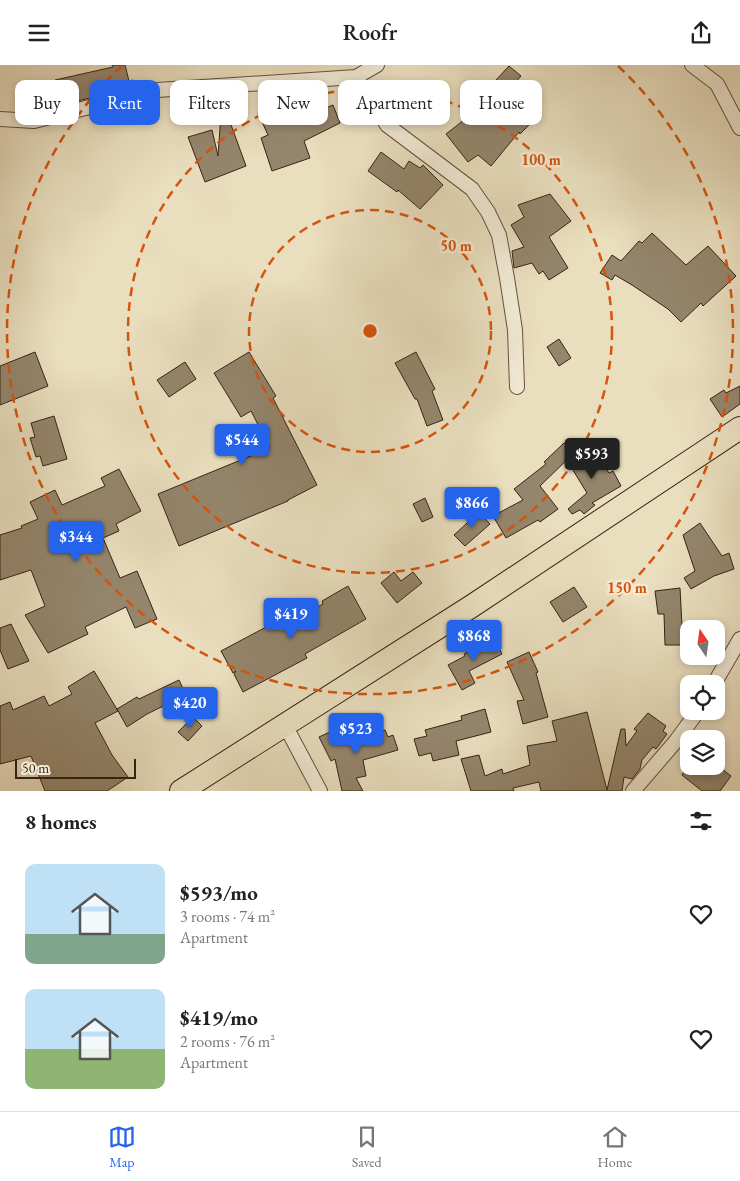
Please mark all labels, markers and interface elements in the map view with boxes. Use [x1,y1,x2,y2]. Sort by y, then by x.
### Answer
text: Roofr [343,18,397,47]
icon: menu [25,19,53,47]
icon: share [687,19,715,47]
chip: Buy [15,80,79,125]
chip: Rent [89,80,160,125]
chip: Filters [170,80,248,125]
chip: New [258,80,328,125]
chip: Apartment [338,80,450,125]
chip: House [460,80,542,125]
text: 100 m [521,150,561,169]
text: 50 m [440,236,472,255]
centre of rings [361,322,379,340]
pin: $544 [212,423,272,466]
text: $544 [226,429,258,450]
pin: $593 [562,437,622,480]
text: $593 [576,443,608,464]
pin: $866 [442,487,502,529]
text: $866 [456,492,488,513]
pin: $344 [46,521,106,563]
text: $344 [60,526,92,547]
text: 150 m [607,578,647,597]
pin: $419 [261,597,321,640]
text: $419 [275,603,307,624]
pin: $868 [444,619,504,662]
north arrow [680,620,725,665]
map controls [680,620,725,775]
text: $868 [458,625,490,646]
button: locate [680,675,725,720]
pin: $420 [160,687,220,729]
text: $420 [174,692,206,713]
pin: $523 [326,713,386,755]
text: $523 [340,718,372,739]
button: layers [680,730,725,775]
scale bar [15,756,136,779]
text: 50 m [22,759,49,777]
icon: filters [687,807,715,835]
text: 8 homes [25,808,97,835]
text: $593/mo [180,879,258,906]
icon: home [65,884,125,944]
icon: heart [687,900,715,928]
text: 3 rooms · 74 m² [180,906,275,927]
text: Apartment [180,927,248,948]
text: $419/mo [180,1004,258,1031]
icon: home [65,1009,125,1069]
icon: heart [687,1025,715,1053]
text: 2 rooms · 76 m² [180,1031,275,1052]
text: Apartment [180,1052,248,1073]
tab: Map [108,1123,136,1171]
tab: Saved [352,1123,382,1171]
tab: Home [597,1123,632,1171]

